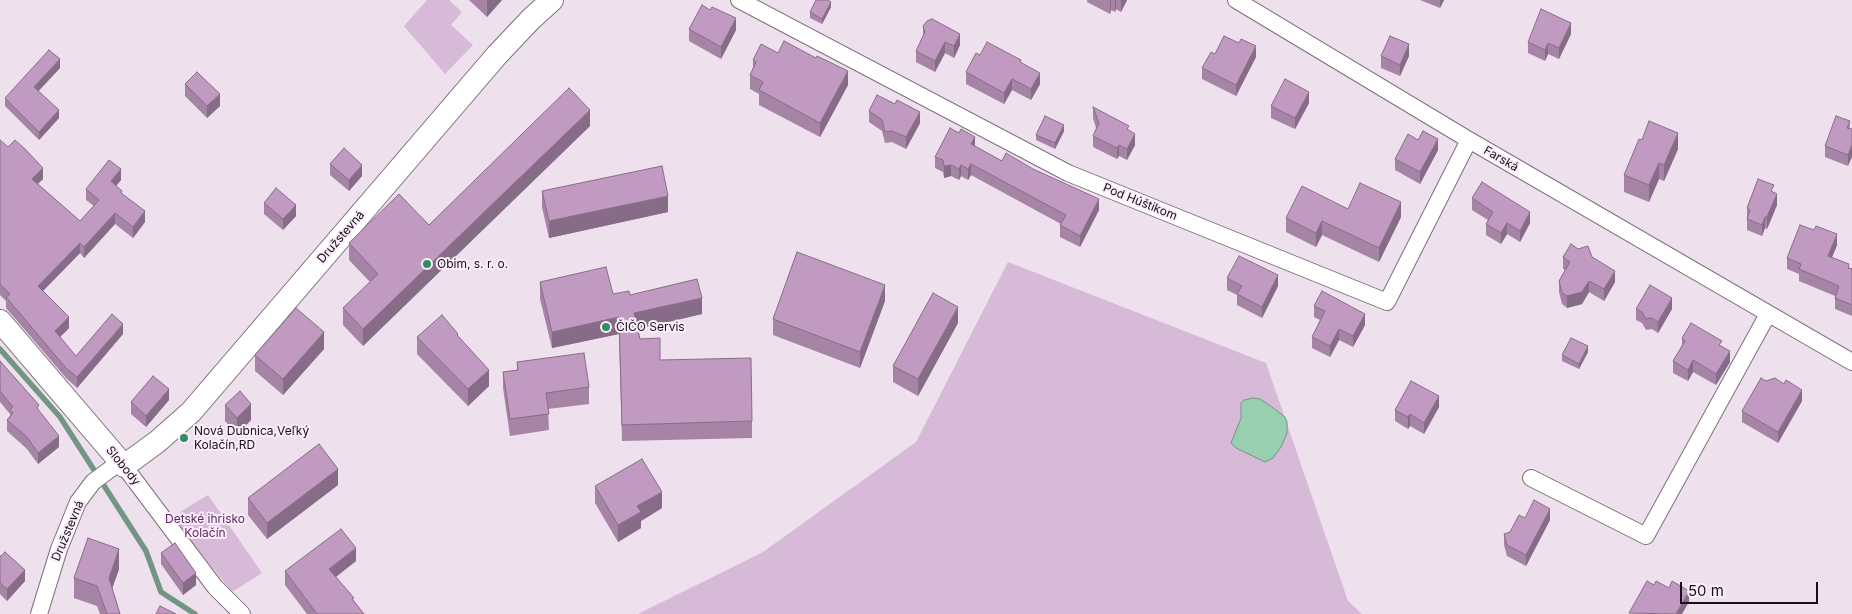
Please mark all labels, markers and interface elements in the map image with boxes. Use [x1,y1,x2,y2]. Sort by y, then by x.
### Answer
street label: Farská [1481,143,1521,175]
street label: Pod Húštikom [1101,181,1179,223]
street label: Družstevná [314,208,368,266]
place label: Obim, s. r. o. [437,257,508,271]
marker: Obim, s. r. o. [421,258,433,270]
place label: ČIČO Servis [616,320,685,334]
marker: ČIČO Servis [600,321,612,333]
place label: Nová Dubnica,Veľký Kolačín,RD [194,424,309,452]
marker: Nová Dubnica,Veľký Kolačín,RD [178,432,190,444]
street label: Slobody [103,443,143,489]
street label: Družstevná [49,499,87,563]
park label: Detské ihrisko Kolačín [165,512,245,540]
scale bar [1682,572,1820,604]
text: 50 m [1688,581,1724,600]

